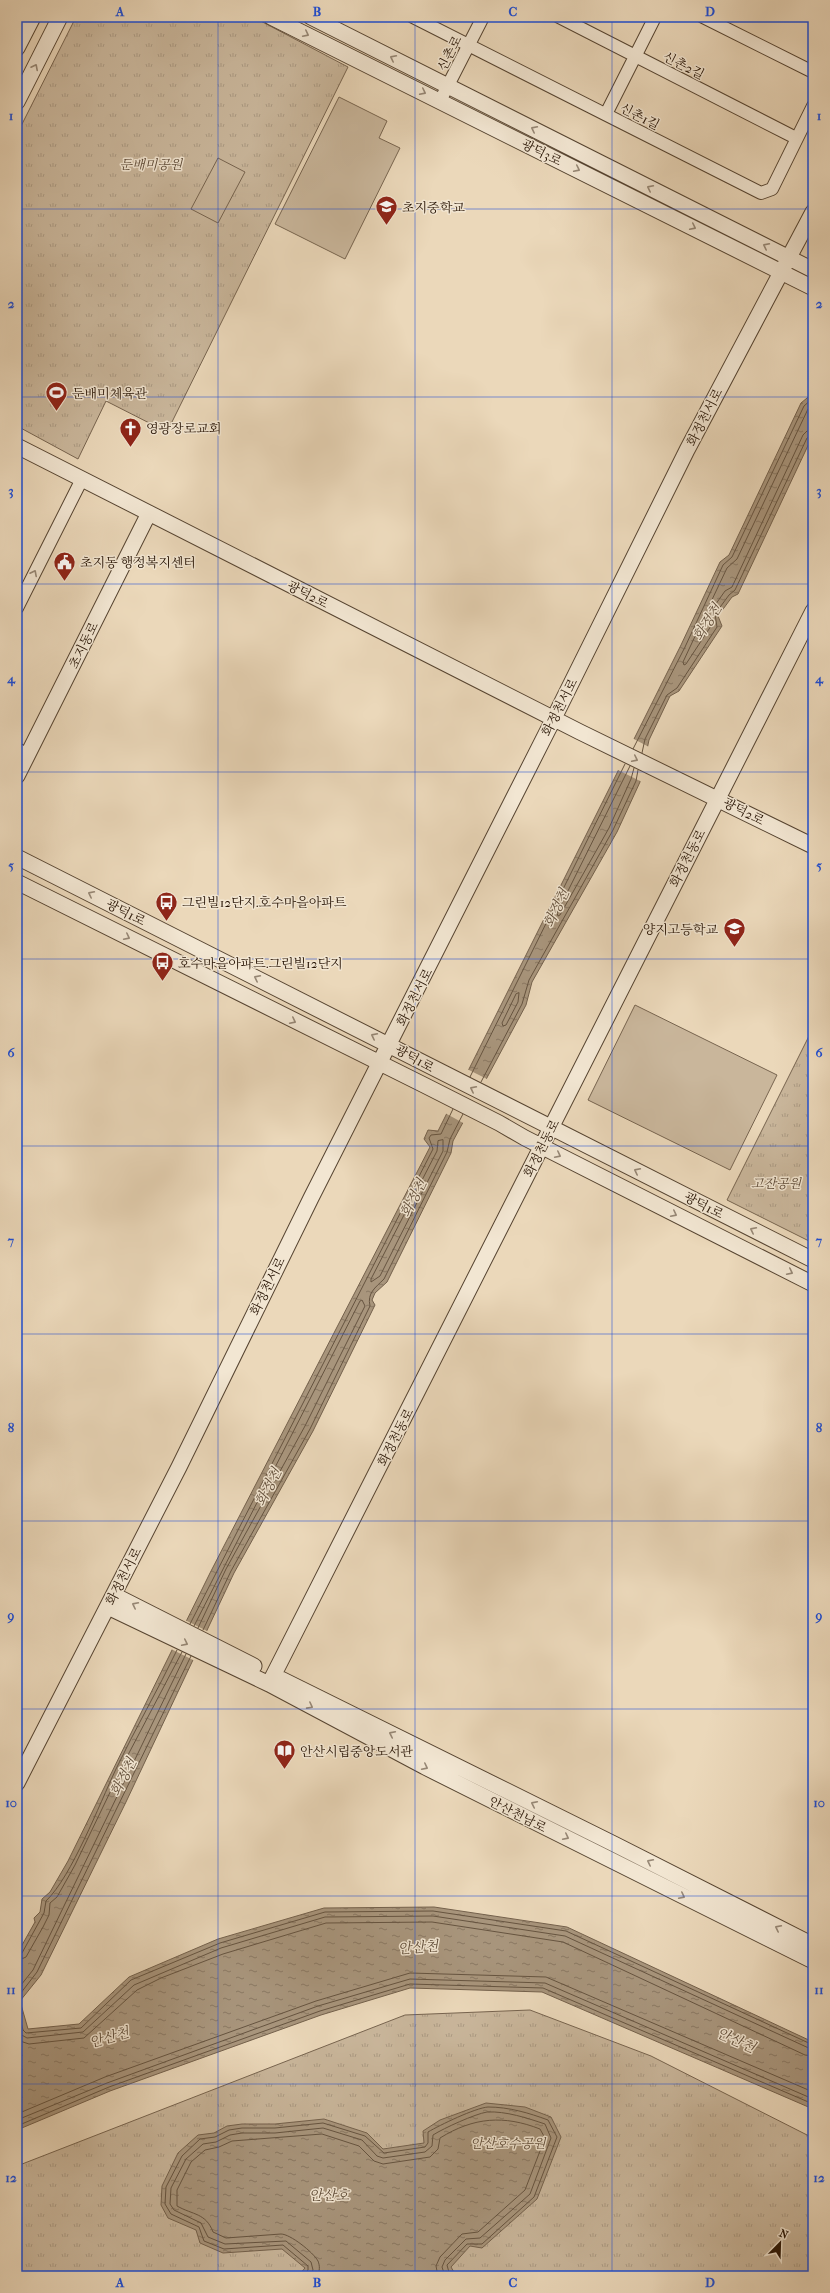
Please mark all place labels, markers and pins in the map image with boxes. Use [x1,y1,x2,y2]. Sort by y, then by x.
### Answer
school or university icon: 초지중학교 [374,194,400,227]
place label: 초지중학교 [402,200,465,215]
sports icon: 둔배미체육관 [44,380,70,413]
place label: 둔배미체육관 [72,386,148,401]
church icon: 영광장로교회 [117,415,143,448]
place label: 영광장로교회 [146,421,221,436]
public building icon: 초지동 행정복지센터 [52,549,78,582]
place label: 초지동 행정복지센터 [80,555,196,570]
bus stop icon: 그린빌12단지.호수마을아파트 [153,889,179,922]
place label: 그린빌12단지.호수마을아파트 [182,895,347,910]
school or university icon: 양지고등학교 [721,916,747,949]
place label: 양지고등학교 [643,922,718,937]
bus stop icon: 호수마을아파트.그린빌12단지 [149,950,175,983]
place label: 호수마을아파트.그린빌12단지 [178,956,343,971]
library icon: 안산시립중앙도서관 [272,1738,298,1771]
place label: 안산시립중앙도서관 [300,1744,413,1759]

